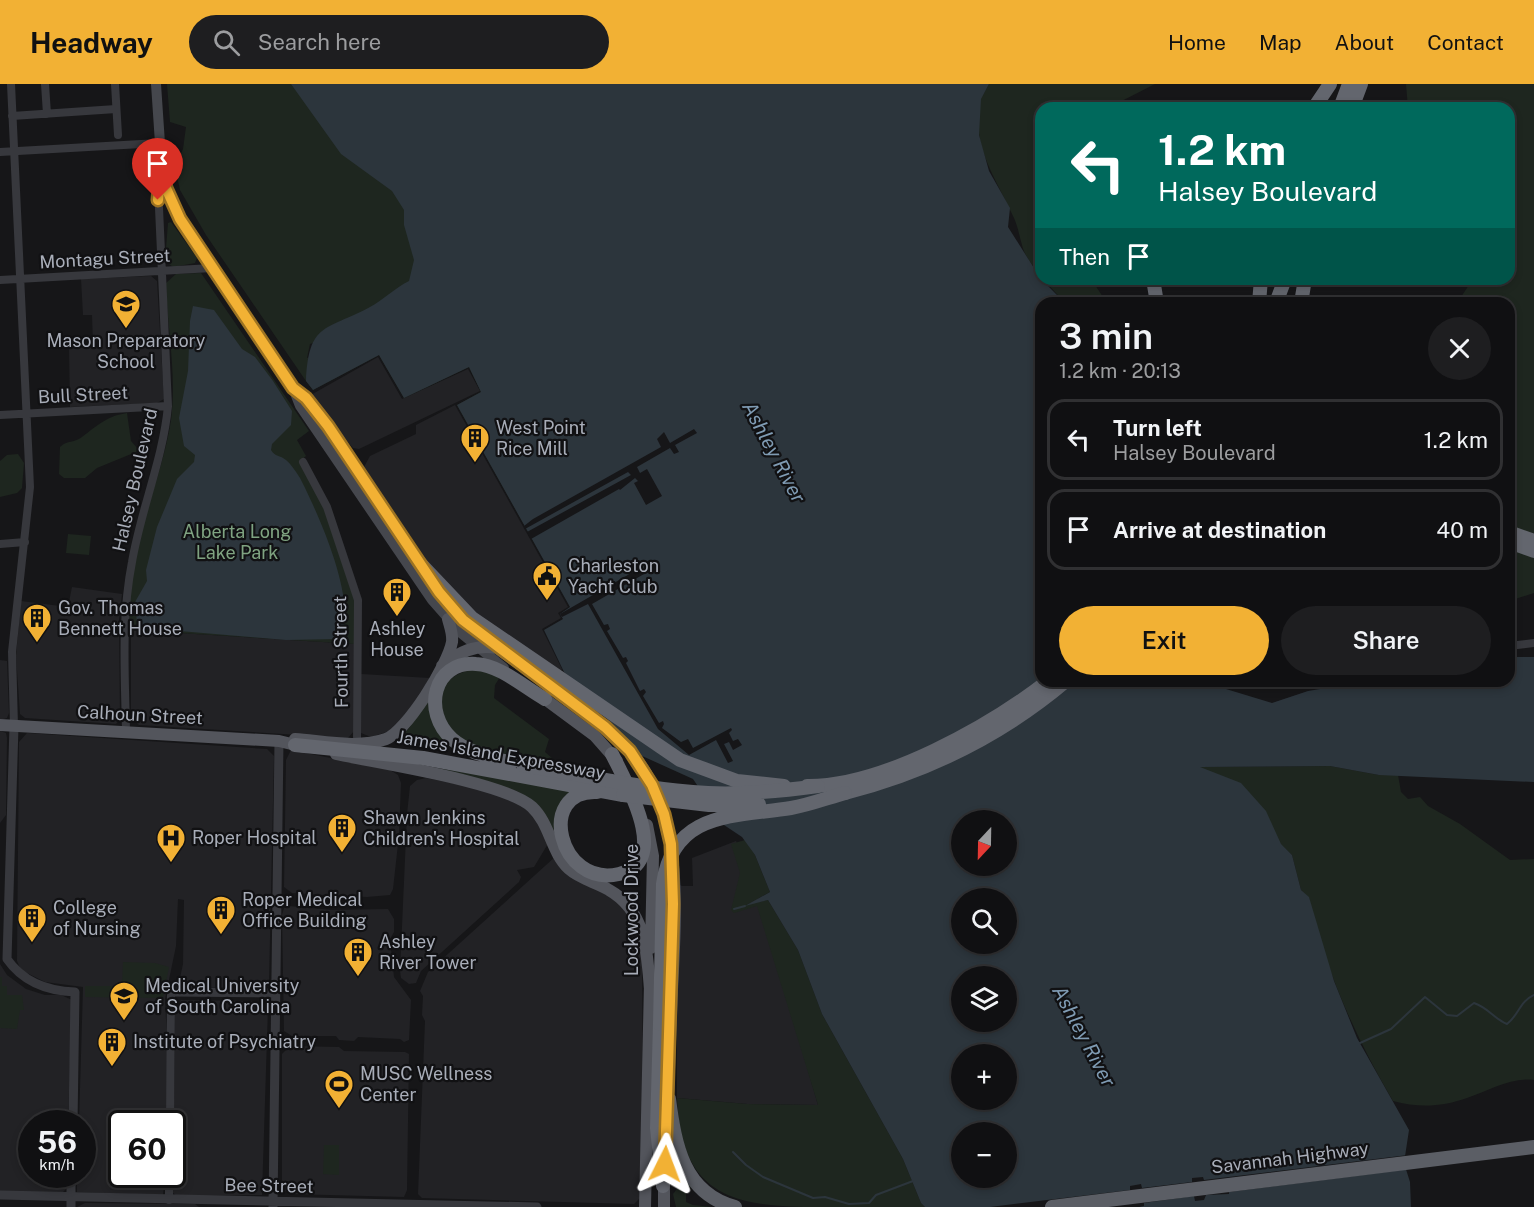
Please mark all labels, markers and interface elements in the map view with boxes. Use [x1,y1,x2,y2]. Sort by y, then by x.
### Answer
search box [189,15,609,69]
text: Headway [30,26,153,59]
icon: search [210,26,243,59]
text: Search here [258,29,381,55]
text: Home [1168,30,1226,55]
text: Map [1259,30,1302,55]
text: About [1335,30,1394,55]
text: Contact [1427,30,1504,55]
text: 1.2 km [1158,125,1286,174]
icon: left [1059,126,1137,204]
pin [132,138,183,200]
icon: arrive [141,147,174,180]
text: Halsey Boulevard [1158,175,1377,207]
icon: arrive [1122,240,1155,273]
text: Then [1059,244,1110,270]
street label: Montagu Street [39,245,171,272]
school or university icon: Mason Preparatory School [110,288,142,330]
text: 3 min [1059,315,1153,357]
button: close [1428,317,1491,380]
place label: Mason Preparatory School [46,330,206,372]
text: 1.2 km · 20:13 [1059,359,1181,383]
street label: Bull Street [37,382,129,407]
water label: Ashley River [737,397,811,507]
street label: Halsey Boulevard [108,406,161,554]
text: Turn left [1113,415,1202,441]
place label: West Point Rice Mill [496,417,586,459]
building icon: West Point Rice Mill [459,422,491,464]
icon: left [1062,423,1095,456]
text: 1.2 km [1424,427,1488,453]
text: Halsey Boulevard [1113,441,1276,465]
icon: arrive [1062,513,1095,546]
text: Arrive at destination [1113,517,1326,543]
text: 40 m [1436,517,1488,543]
park label: Alberta Long Lake Park [183,521,291,563]
place label: Charleston Yacht Club [568,555,659,597]
public building icon: Charleston Yacht Club [531,560,563,602]
building icon: Ashley House [381,576,413,618]
street label: Fourth Street [329,596,352,708]
place label: Gov. Thomas Bennett House [58,597,182,639]
building icon: Gov. Thomas Bennett House [21,602,53,644]
button: Exit [1059,606,1269,675]
button: Share [1281,606,1491,675]
place label: Ashley House [369,618,426,660]
street label: Calhoun Street [77,701,204,728]
street label: James Island Expressway [395,726,607,783]
place label: Shawn Jenkins Children's Hospital [363,807,520,849]
north arrow [951,810,1017,876]
map controls [951,810,1017,1188]
building icon: Shawn Jenkins Children's Hospital [326,812,358,854]
hospital icon: Roper Hospital [155,822,187,864]
place label: Roper Hospital [192,827,317,848]
street label: Lockwood Drive [621,844,642,976]
button: search [951,888,1017,954]
place label: Roper Medical Office Building [242,889,367,931]
building icon: Roper Medical Office Building [205,894,237,936]
place label: College of Nursing [53,897,141,939]
building icon: College of Nursing [16,902,48,944]
place label: Ashley River Tower [379,931,477,973]
building icon: Ashley River Tower [342,936,374,978]
button: layers [951,966,1017,1032]
place label: Medical University of South Carolina [145,975,300,1017]
school or university icon: Medical University of South Carolina [108,980,140,1022]
water label: Ashley River [1047,981,1121,1091]
building icon: Institute of Psychiatry [96,1026,128,1068]
place label: Institute of Psychiatry [133,1031,316,1052]
button: + [951,1044,1017,1110]
place label: MUSC Wellness Center [360,1063,492,1105]
sports icon: MUSC Wellness Center [323,1068,355,1110]
speed limit sign: 60 [108,1110,186,1188]
button: − [951,1122,1017,1188]
text: 56 [37,1124,77,1160]
position arrow [633,1132,697,1196]
street label: Savannah Highway [1210,1137,1370,1178]
text: km/h [39,1156,75,1173]
street label: Bee Street [224,1174,314,1197]

